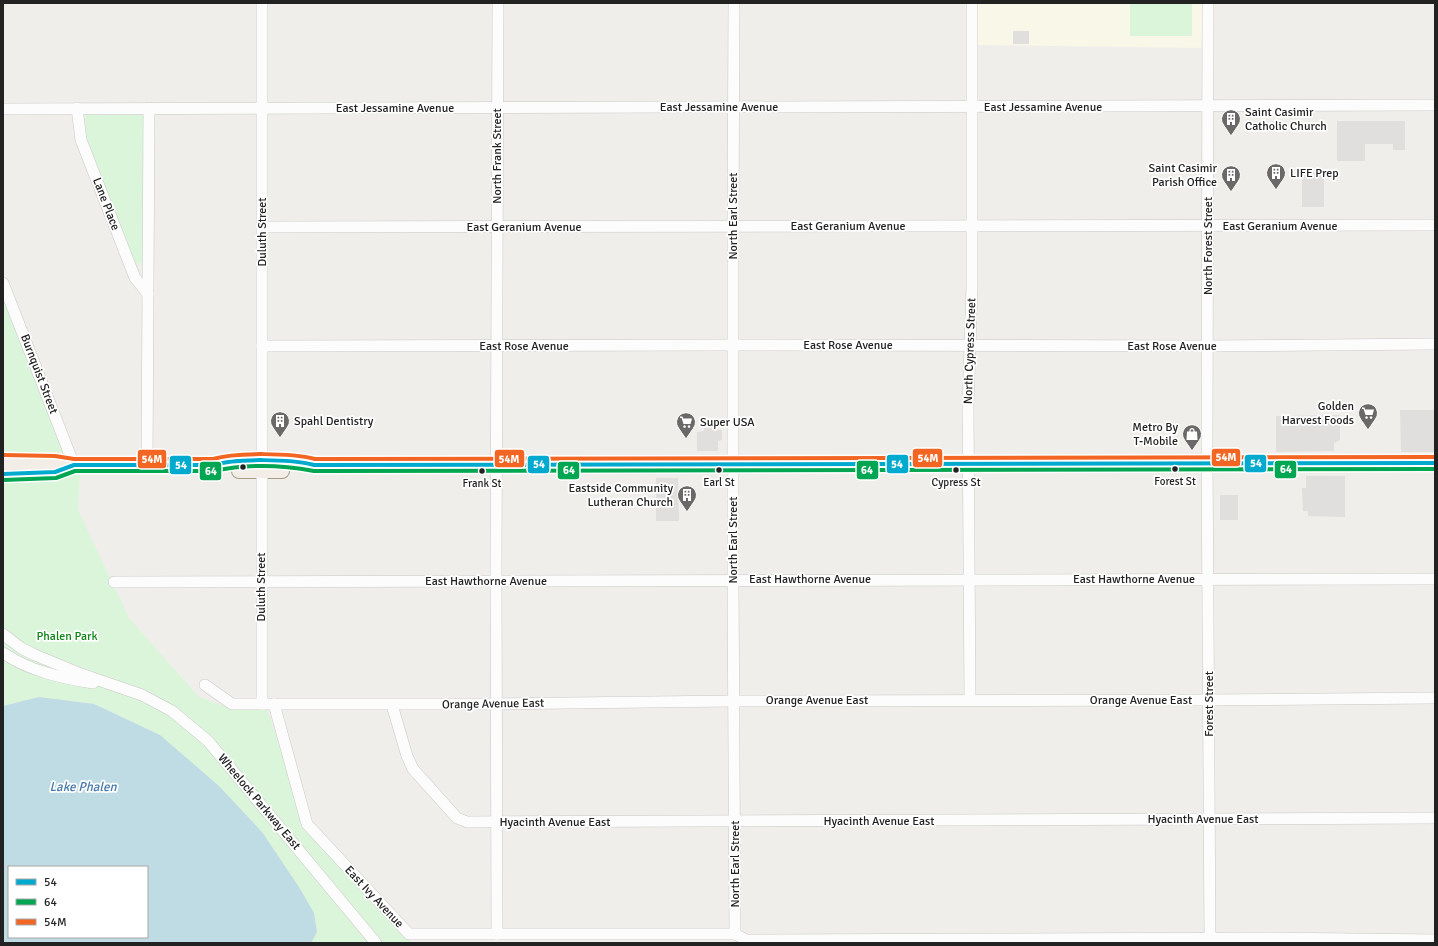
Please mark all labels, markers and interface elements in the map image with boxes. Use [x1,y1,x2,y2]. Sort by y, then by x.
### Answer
street label: East Jessamine Avenue [660,100,778,115]
street label: East Jessamine Avenue [984,100,1102,115]
street label: East Jessamine Avenue [336,101,454,116]
place label: Saint Casimir Catholic Church [1245,105,1327,134]
street label: North Frank Street [490,108,505,204]
building icon: Saint Casimir Catholic Church [1220,108,1242,136]
place label: Saint Casimir Parish Office [1149,161,1218,190]
building icon: LIFE Prep [1265,162,1287,190]
building icon: Saint Casimir Parish Office [1220,164,1242,192]
place label: LIFE Prep [1290,166,1339,181]
street label: North Earl Street [726,172,741,260]
street label: Lane Place [89,175,123,233]
street label: North Forest Street [1201,197,1216,295]
street label: Duluth Street [255,198,270,266]
street label: East Geranium Avenue [790,219,906,234]
street label: East Geranium Avenue [1222,219,1338,234]
street label: East Geranium Avenue [466,220,582,235]
street label: North Cypress Street [961,298,979,404]
street label: Burnquist Street [17,332,61,416]
street label: East Rose Avenue [803,338,893,353]
street label: East Rose Avenue [479,339,569,354]
street label: East Rose Avenue [1127,339,1217,354]
place label: Golden Harvest Foods [1282,399,1354,428]
supermarket icon: Golden Harvest Foods [1357,402,1379,430]
building icon: Spahl Dentistry [269,410,291,438]
supermarket icon: Super USA [675,411,697,439]
place label: Spahl Dentistry [294,414,374,429]
place label: Super USA [700,415,755,430]
place label: Metro By T-Mobile [1132,420,1178,449]
shop icon: Metro By T-Mobile [1181,423,1203,451]
line badge: 54M [912,448,943,468]
line badge: 54M [1211,448,1241,467]
line badge: 54M [137,449,167,469]
line badge: 54M [494,449,525,468]
text: 54M [1215,451,1237,464]
text: 54M [917,452,939,465]
text: 54M [141,453,163,466]
text: 54M [498,453,520,466]
line badge: 54 [886,454,909,474]
line badge: 54 [1244,454,1267,473]
line badge: 54 [169,455,192,475]
line badge: 54 [527,455,550,474]
text: 54 [1250,457,1262,470]
text: 54 [533,458,545,471]
text: 54 [891,458,903,471]
text: 54 [175,459,187,472]
line badge: 64 [856,460,879,480]
line badge: 64 [1274,460,1297,479]
line badge: 64 [199,461,222,481]
line badge: 64 [557,461,580,480]
unlabelled marker [238,462,248,472]
text: 64 [1280,463,1292,476]
text: 64 [563,464,575,477]
text: 64 [861,464,873,477]
marker: Forest St [1170,464,1180,474]
text: 64 [205,465,217,478]
marker: Earl St [714,465,724,475]
marker: Cypress St [951,465,961,475]
marker: Frank St [477,466,487,476]
place label: Forest St [1154,475,1196,488]
place label: Earl St [703,476,735,489]
place label: Cypress St [932,476,981,489]
place label: Frank St [463,477,502,490]
place label: Eastside Community Lutheran Church [569,481,673,510]
building icon: Eastside Community Lutheran Church [676,484,698,512]
street label: North Earl Street [726,496,741,584]
street label: Duluth Street [254,553,269,621]
street label: East Hawthorne Avenue [749,572,871,587]
street label: East Hawthorne Avenue [1073,572,1195,587]
street label: East Hawthorne Avenue [425,574,547,589]
park label: Phalen Park [36,629,98,644]
street label: Forest Street [1202,671,1217,737]
street label: Orange Avenue East [766,693,868,708]
street label: Orange Avenue East [1090,693,1192,708]
street label: Orange Avenue East [442,696,544,712]
street label: Wheelock Parkway East [214,751,304,853]
water label: Lake Phalen [49,779,118,795]
street label: Hyacinth Avenue East [1148,812,1258,827]
street label: Hyacinth Avenue East [824,814,934,829]
street label: Hyacinth Avenue East [500,815,610,830]
street label: North Earl Street [728,820,743,908]
street label: East Ivy Avenue [341,863,407,931]
legend [8,866,148,938]
text: 54 [44,875,57,890]
text: 64 [44,895,57,910]
text: 54M [44,915,67,930]

